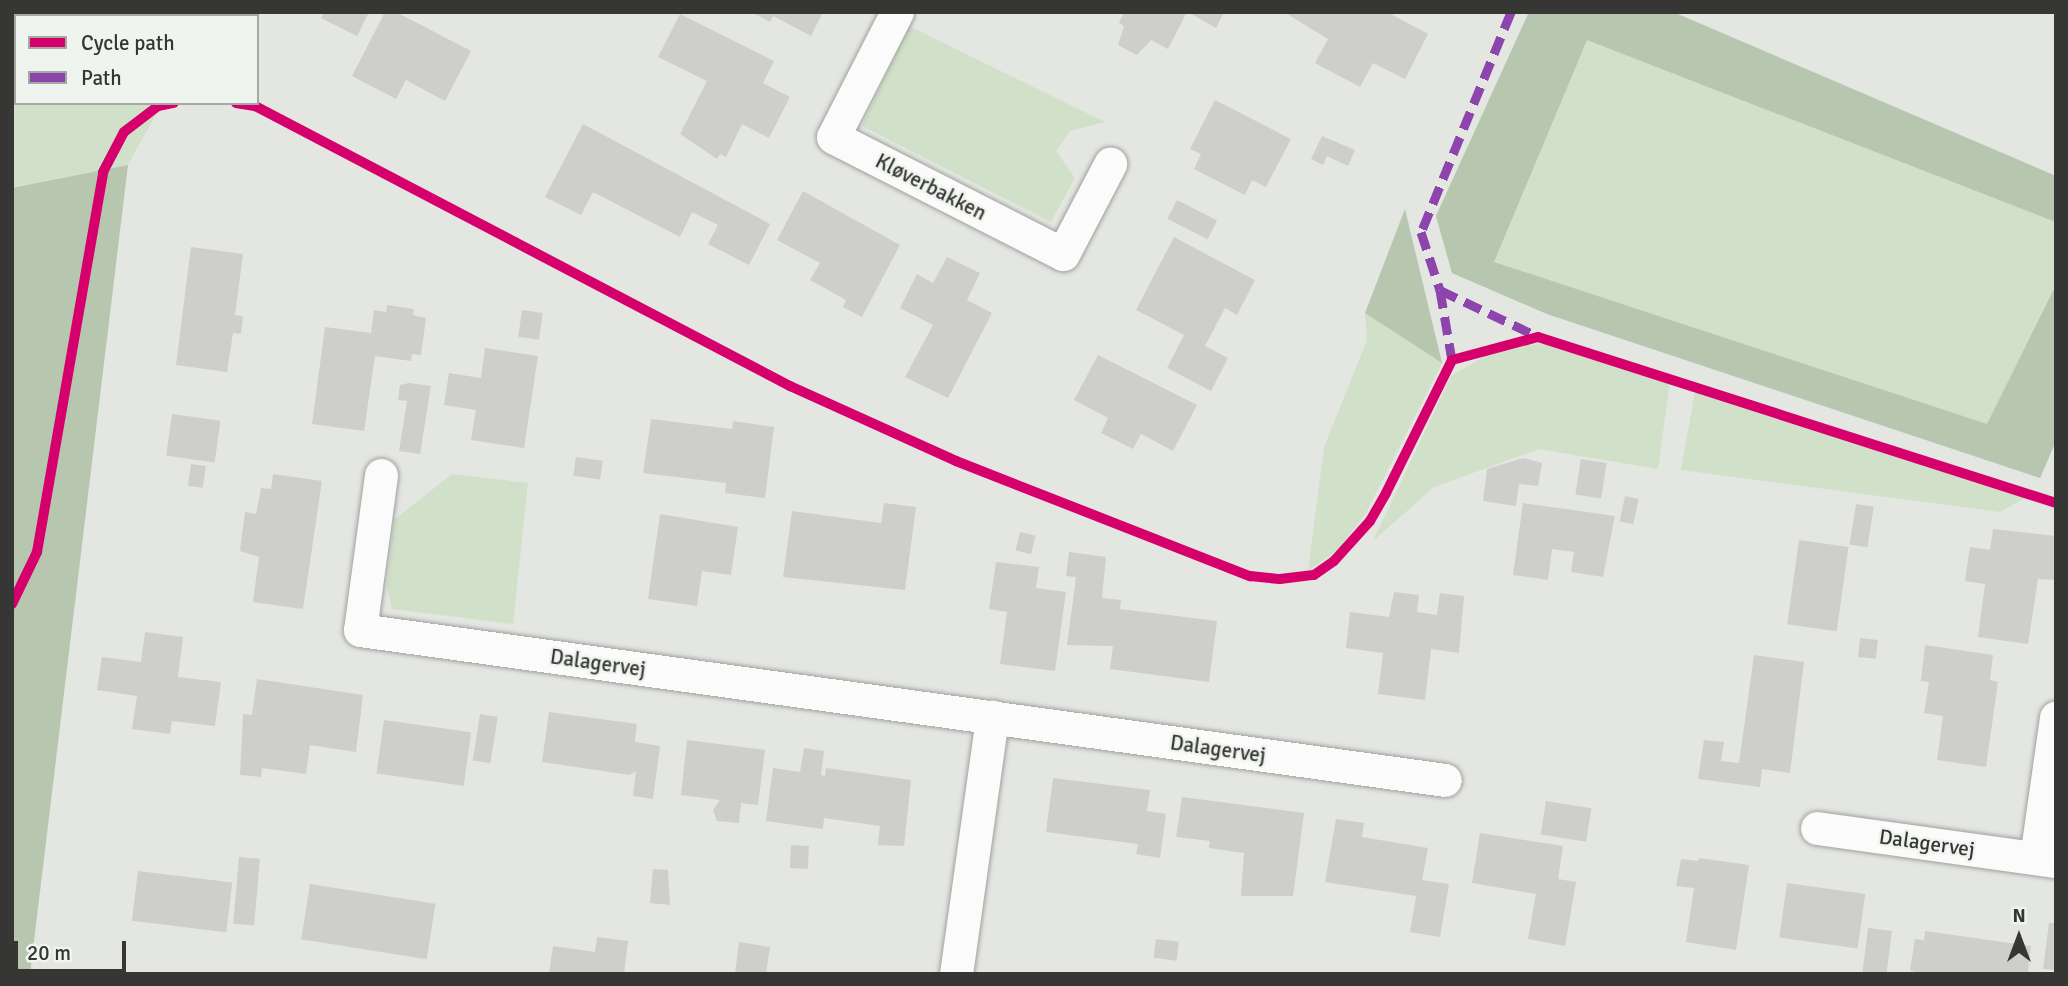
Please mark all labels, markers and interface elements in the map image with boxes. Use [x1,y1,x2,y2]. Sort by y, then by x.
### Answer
legend [14,14,259,105]
text: Cycle path [81,30,175,56]
text: Path [81,65,122,91]
street label: Kløverbakken [871,148,991,226]
street label: Dalagervej [549,644,647,682]
street label: Dalagervej [1169,730,1267,768]
street label: Dalagervej [1878,824,1976,862]
north arrow [1984,902,2054,972]
text: N [2012,904,2026,928]
scale bar [18,926,130,970]
text: 20 m [27,940,71,966]

